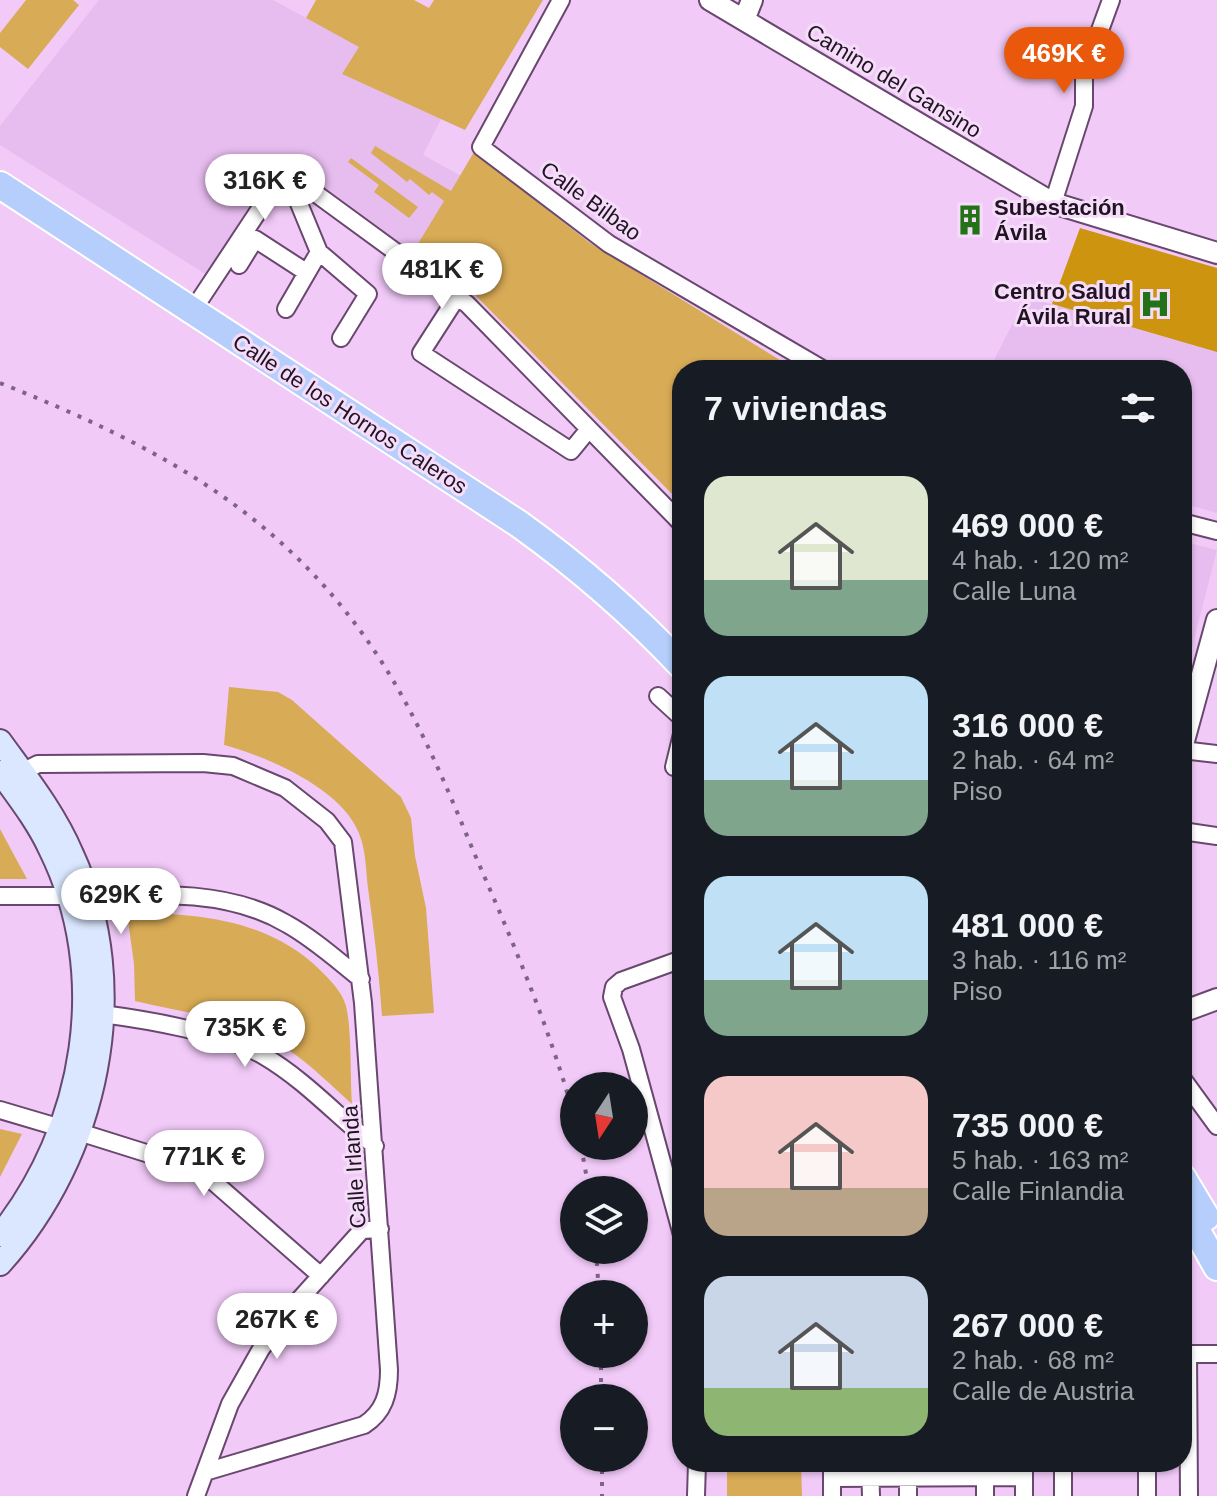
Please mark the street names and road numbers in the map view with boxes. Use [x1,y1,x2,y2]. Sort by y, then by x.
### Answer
street label: Camino del Gansino [802,19,986,143]
street label: Calle Bilbao [536,156,646,246]
street label: Calle de los Hornos Caleros [228,329,472,499]
street label: Calle Irlanda [337,1104,371,1229]

